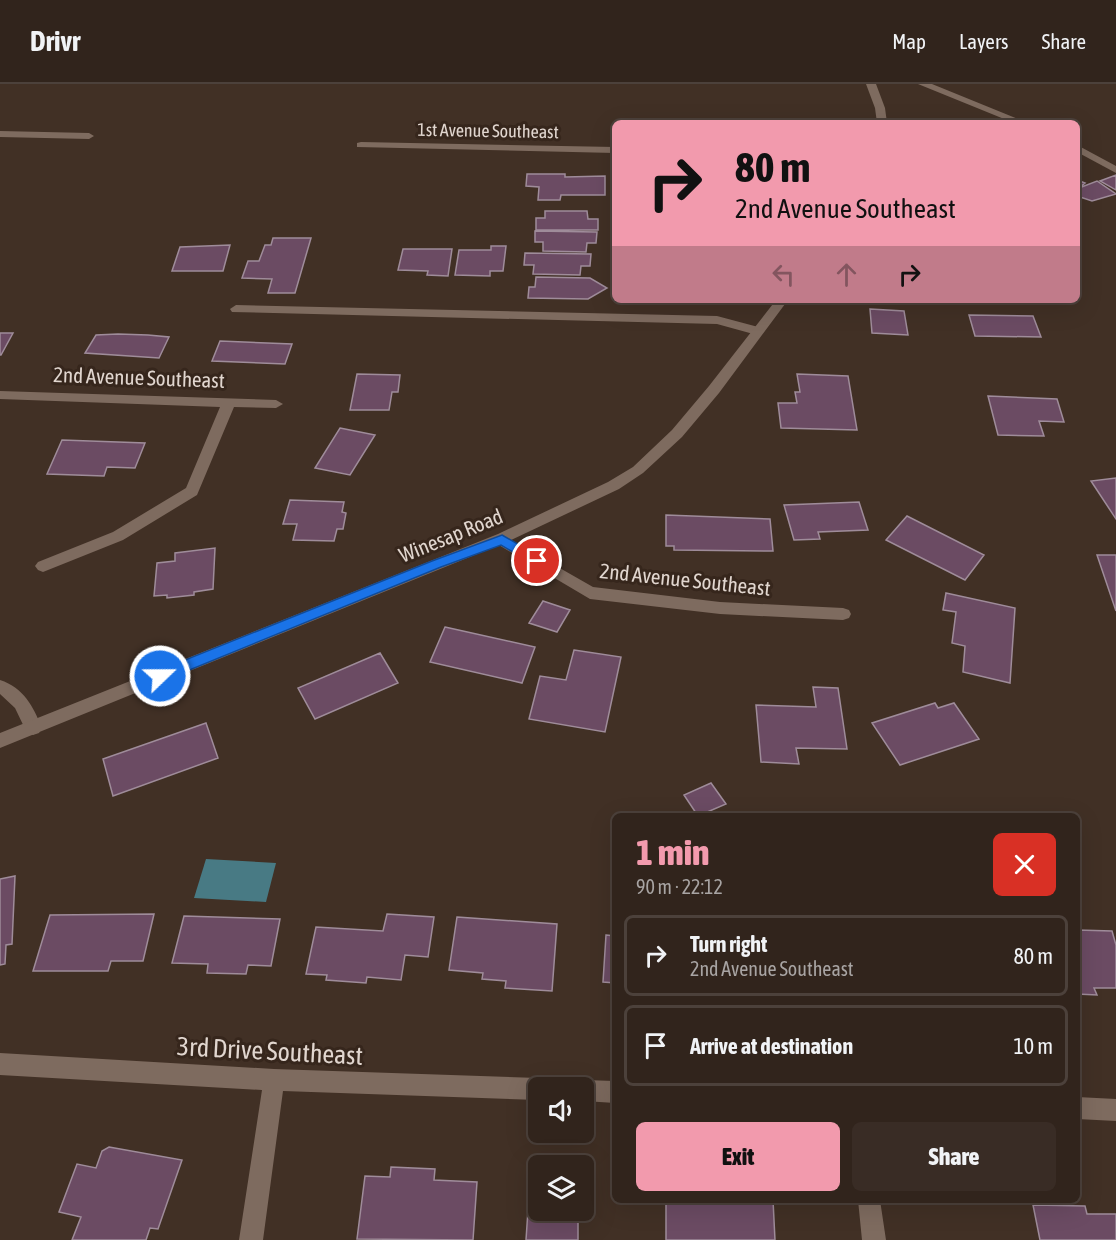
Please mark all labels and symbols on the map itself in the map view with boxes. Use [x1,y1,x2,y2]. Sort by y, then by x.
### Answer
street label: 1st Avenue Southeast [417,119,559,142]
street label: 2nd Avenue Southeast [53,362,225,392]
street label: Winesap Road [395,503,506,567]
pin [511,535,562,586]
street label: 2nd Avenue Southeast [598,558,772,600]
position arrow [128,644,192,708]
street label: 3rd Drive Southeast [176,1031,364,1071]

